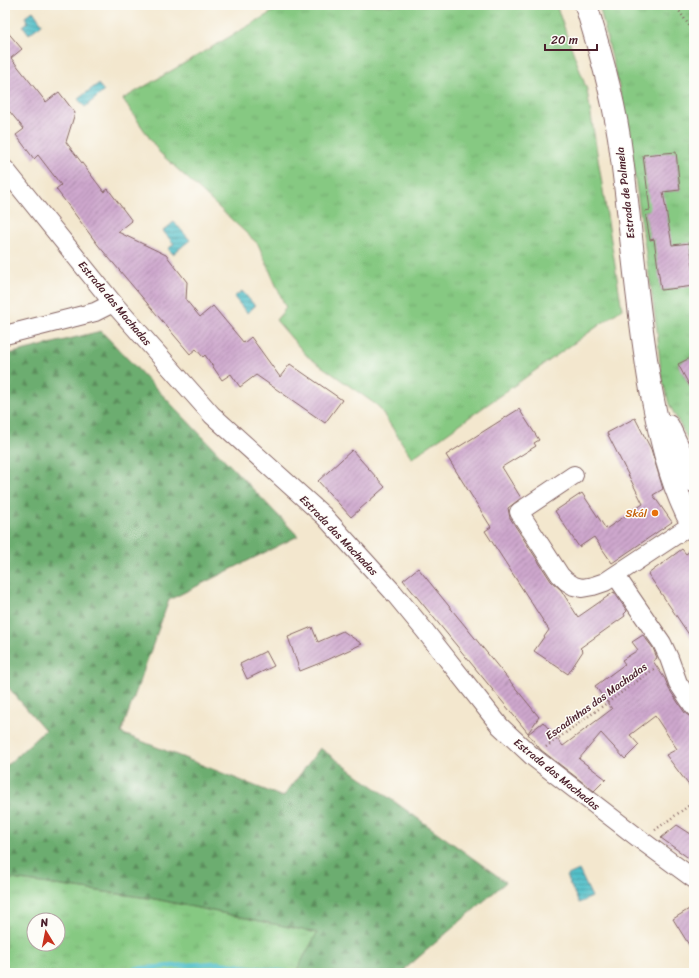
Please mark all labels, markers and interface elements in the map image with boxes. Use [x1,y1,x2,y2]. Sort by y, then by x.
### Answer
scale bar [545,26,597,52]
text: 20 m [551,29,578,51]
street label: Estrada de Palmela [610,146,641,240]
street label: Estrada das Machadas [73,256,157,351]
street label: Estrada das Machadas [295,490,383,581]
place label: Skál [626,504,648,523]
marker: Skál [650,508,660,518]
street label: Escadinhas das Machadas [541,658,652,745]
street label: Estrada das Machadas [509,733,605,816]
north arrow [26,912,66,952]
text: N [38,913,50,933]

